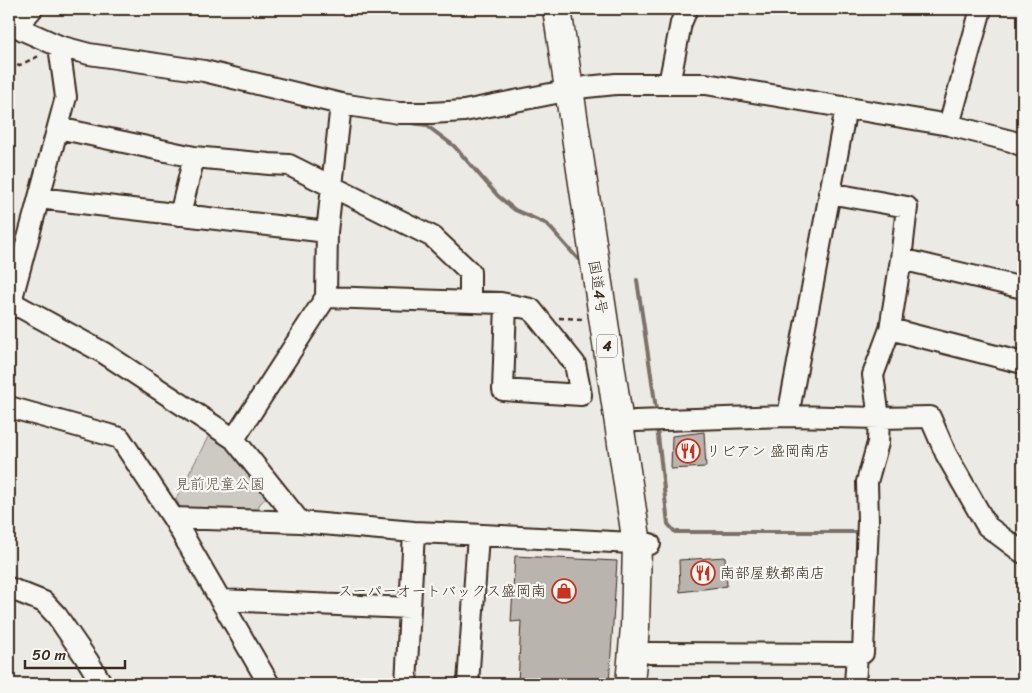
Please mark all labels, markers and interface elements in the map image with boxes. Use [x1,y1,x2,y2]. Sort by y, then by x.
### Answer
street label: 国道4号 [581,258,615,316]
road number: 4 [597,334,617,358]
restaurant icon: リビアン 盛岡南店 [675,438,701,464]
place label: リビアン 盛岡南店 [706,438,830,464]
park label: 見前児童公園 [175,471,265,497]
restaurant icon: 南部屋敷都南店 [690,560,716,586]
place label: 南部屋敷都南店 [720,560,825,586]
place label: スーパーオートバックス盛岡南 [338,578,546,604]
shop icon: スーパーオートバックス盛岡南 [551,578,577,604]
scale bar [25,638,125,670]
text: 50 m [32,642,67,668]

